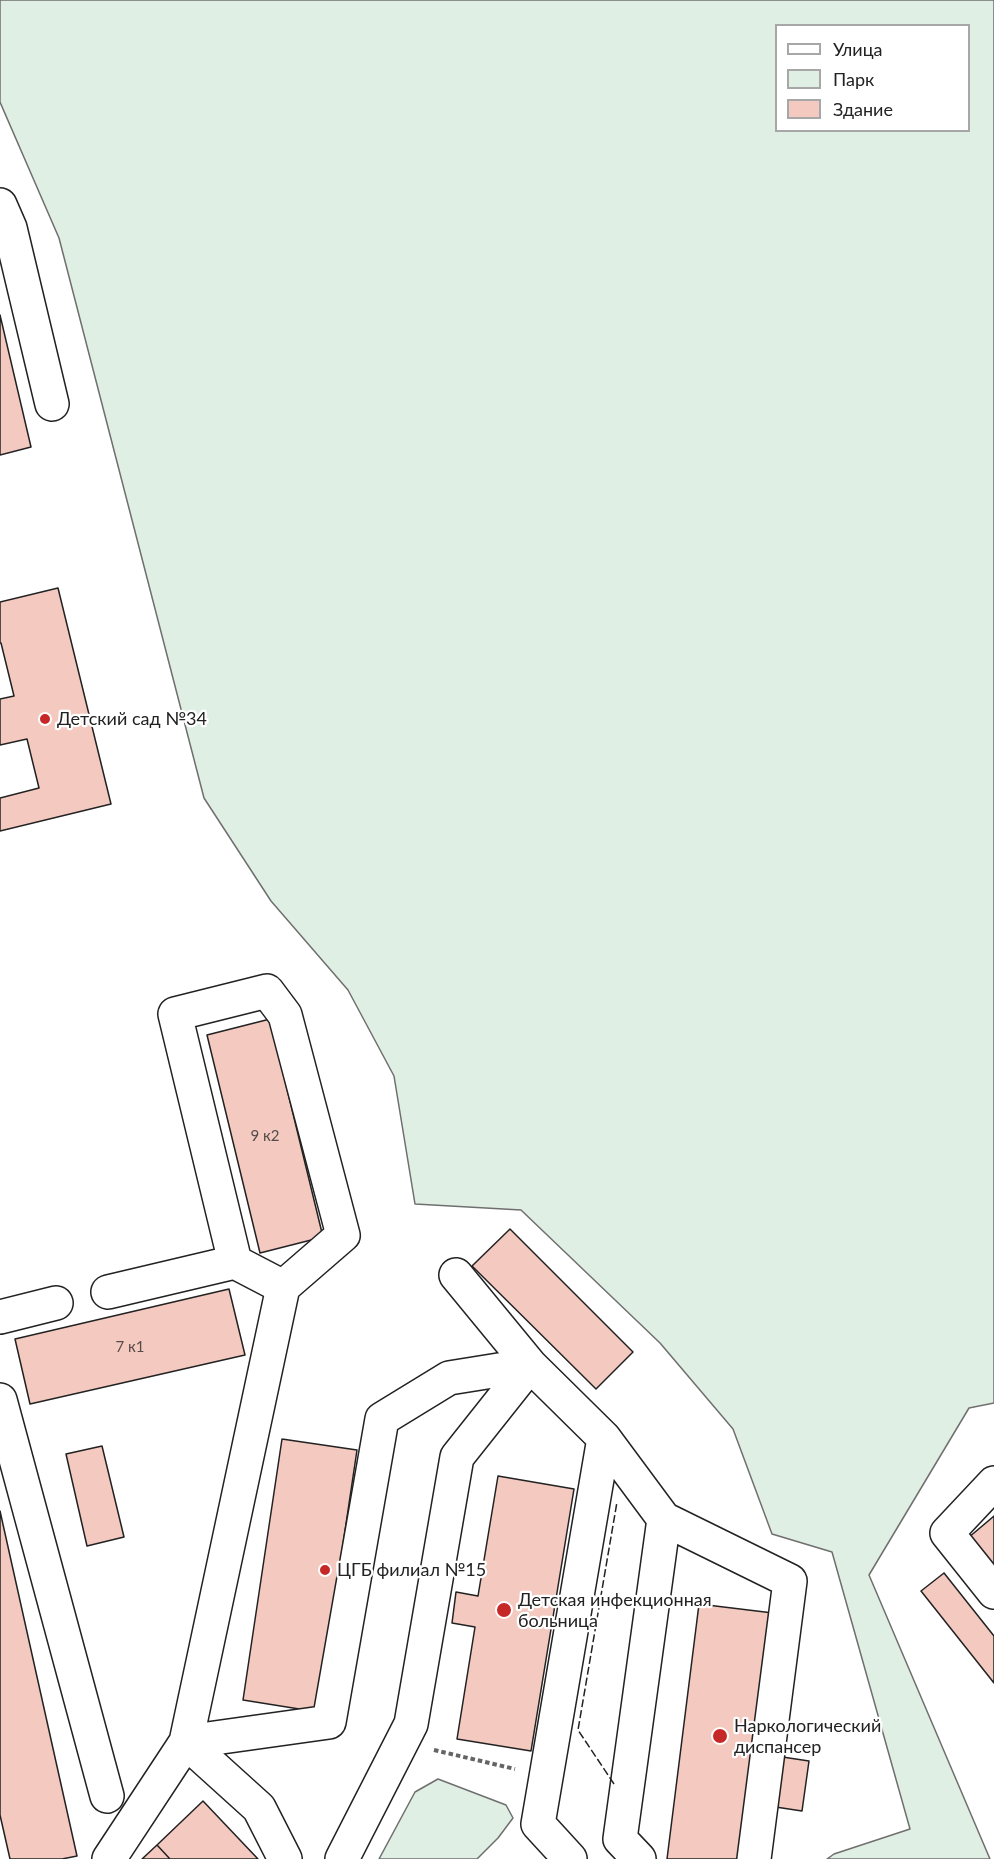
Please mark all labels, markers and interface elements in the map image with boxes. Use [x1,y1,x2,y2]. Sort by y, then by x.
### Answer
legend [775,24,970,132]
text: Улица [833,38,883,60]
text: Парк [833,68,874,90]
text: Здание [833,98,893,120]
place label: Детский сад №34 [57,708,207,730]
marker: Детский сад №34 [38,712,52,726]
house number: 9 к2 [250,1127,280,1145]
house number: 7 к1 [115,1338,145,1356]
place label: ЦГБ филиал №15 [337,1559,486,1581]
marker: ЦГБ филиал №15 [318,1563,332,1577]
place label: Детская инфекционная больница [518,1589,712,1632]
marker: Детская инфекционная больница [495,1601,513,1619]
place label: Наркологический диспансер [734,1715,881,1758]
marker: Наркологический диспансер [711,1727,729,1745]

